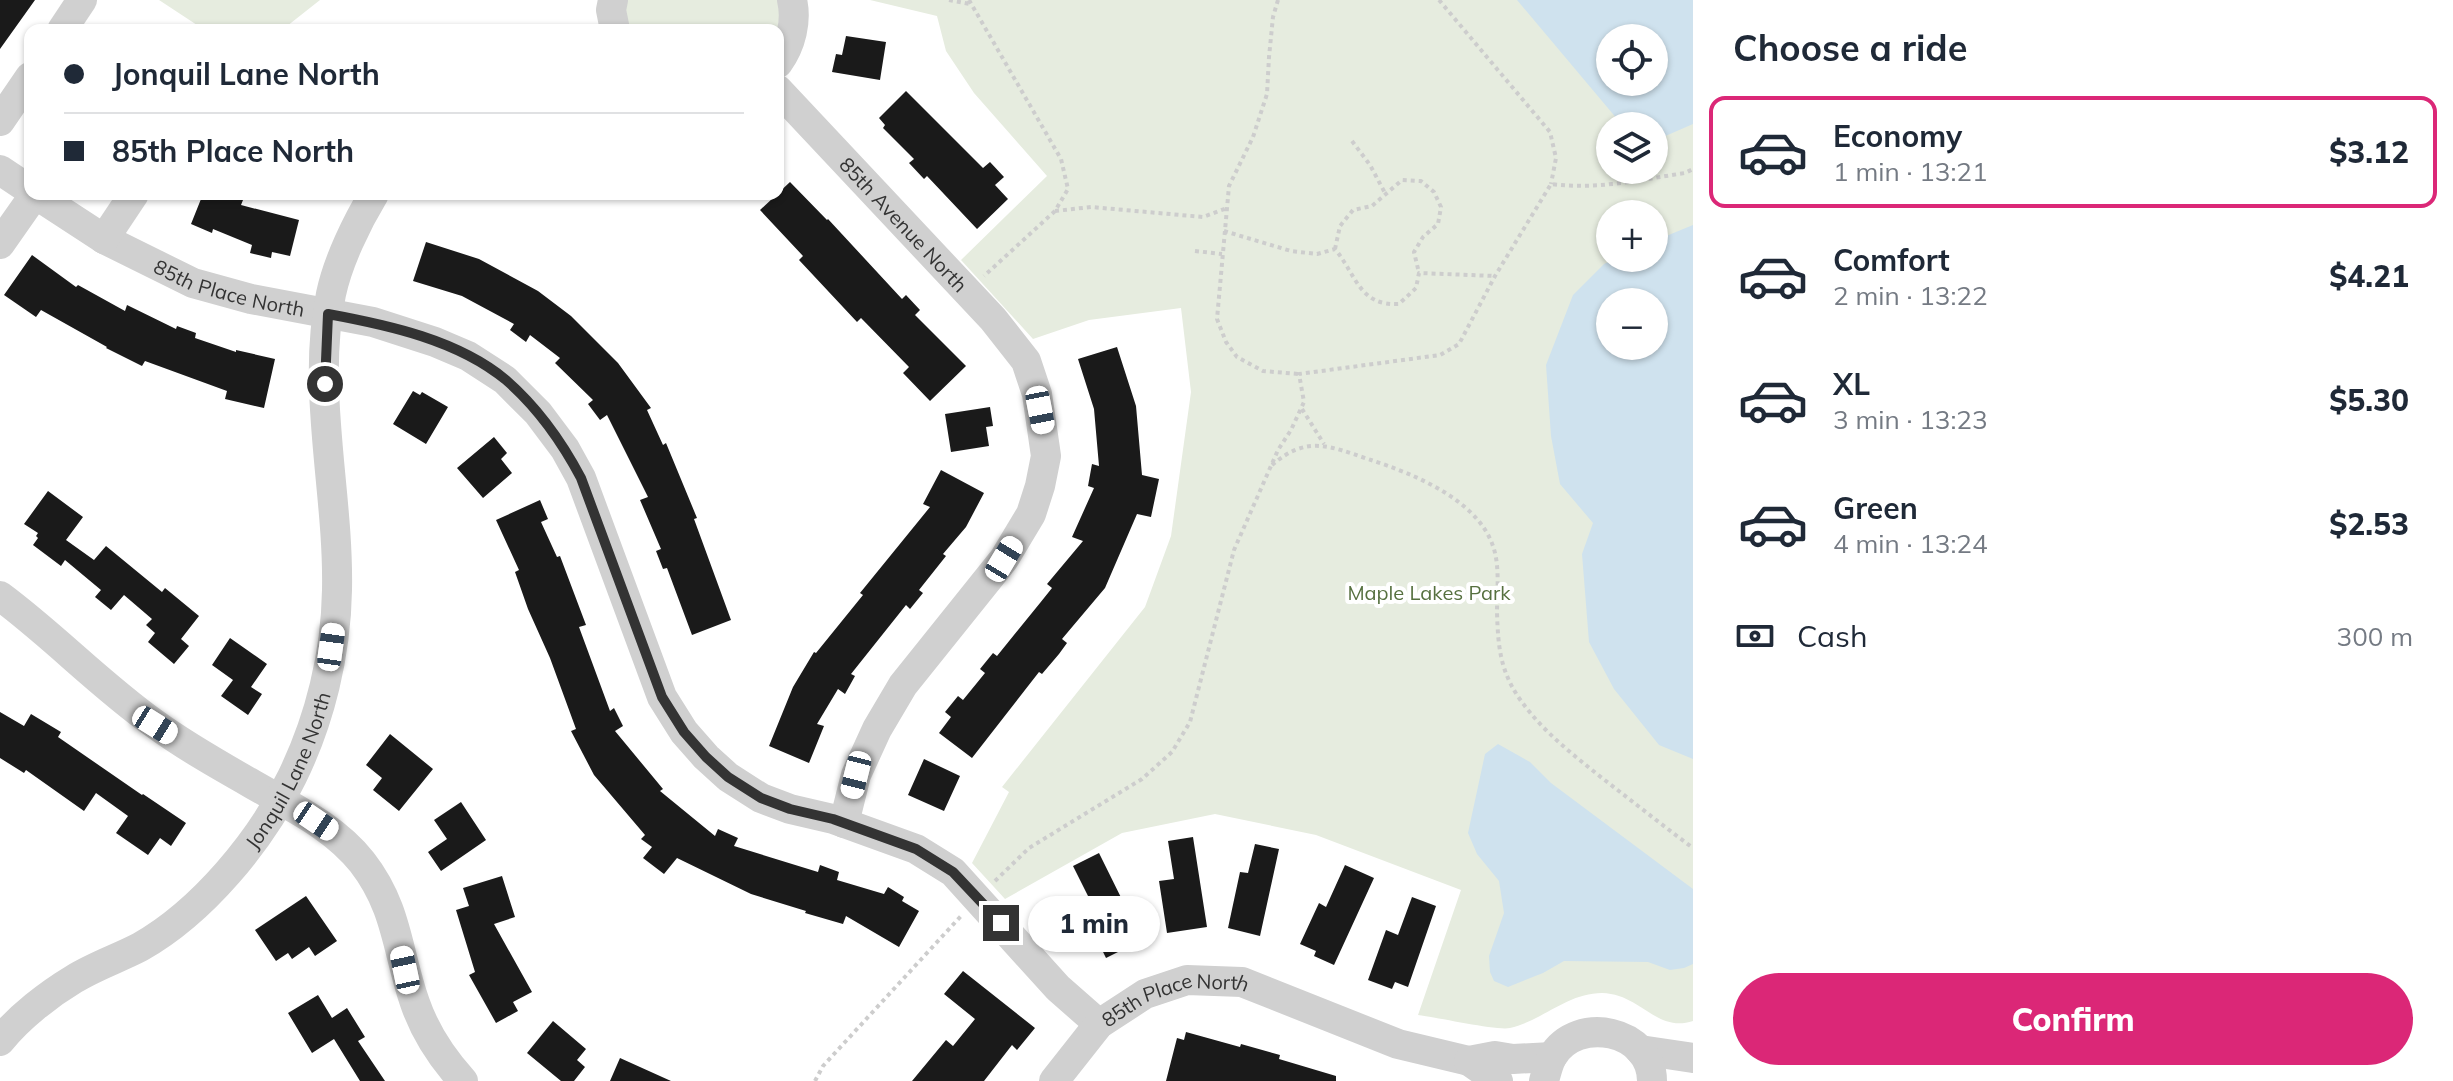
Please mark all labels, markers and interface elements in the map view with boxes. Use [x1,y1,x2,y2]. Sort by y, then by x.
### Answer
map controls [1596,24,1668,360]
button: locate [1596,24,1668,96]
text: Choose a ride [1733,25,1967,70]
text: Jonquil Lane North [112,55,380,93]
button: layers [1596,112,1668,184]
icon: car [1737,116,1809,188]
text: Economy [1833,117,1962,155]
text: 85th Place North [112,132,354,170]
text: $3.12 [2329,133,2409,171]
street label: 85th Avenue North [835,151,973,297]
text: 1 min · 13:21 [1833,155,1988,188]
button: + [1596,200,1668,272]
icon: car [1737,240,1809,312]
text: Comfort [1833,241,1950,279]
street label: 85th Place North [150,253,307,321]
text: $4.21 [2329,257,2409,295]
text: 2 min · 13:22 [1833,279,1988,312]
button: − [1596,288,1668,360]
icon: car [1737,364,1809,436]
text: XL [1833,365,1870,403]
route start [307,366,343,402]
text: $5.30 [2329,381,2409,419]
car [1024,384,1056,436]
text: 3 min · 13:23 [1833,403,1988,436]
icon: car [1737,488,1809,560]
text: Green [1833,489,1918,527]
text: $2.53 [2329,505,2409,543]
text: 4 min · 13:24 [1833,527,1988,560]
car [981,532,1027,586]
park label: Maple Lakes Park [1347,580,1511,605]
icon: cash [1733,614,1777,658]
text: Cash [1797,617,1868,655]
text: 300 m [2337,620,2413,653]
car [316,622,346,672]
street label: Jonquil Lane North [239,689,335,853]
car [128,702,182,748]
car [839,749,873,801]
car [289,798,343,844]
callout: 1 min [1029,895,1161,951]
route end [983,905,1019,941]
text: 1 min [1059,907,1129,940]
car [388,944,422,996]
street label: 85th Place North [1096,967,1253,1032]
button: Confirm [1733,973,2413,1065]

